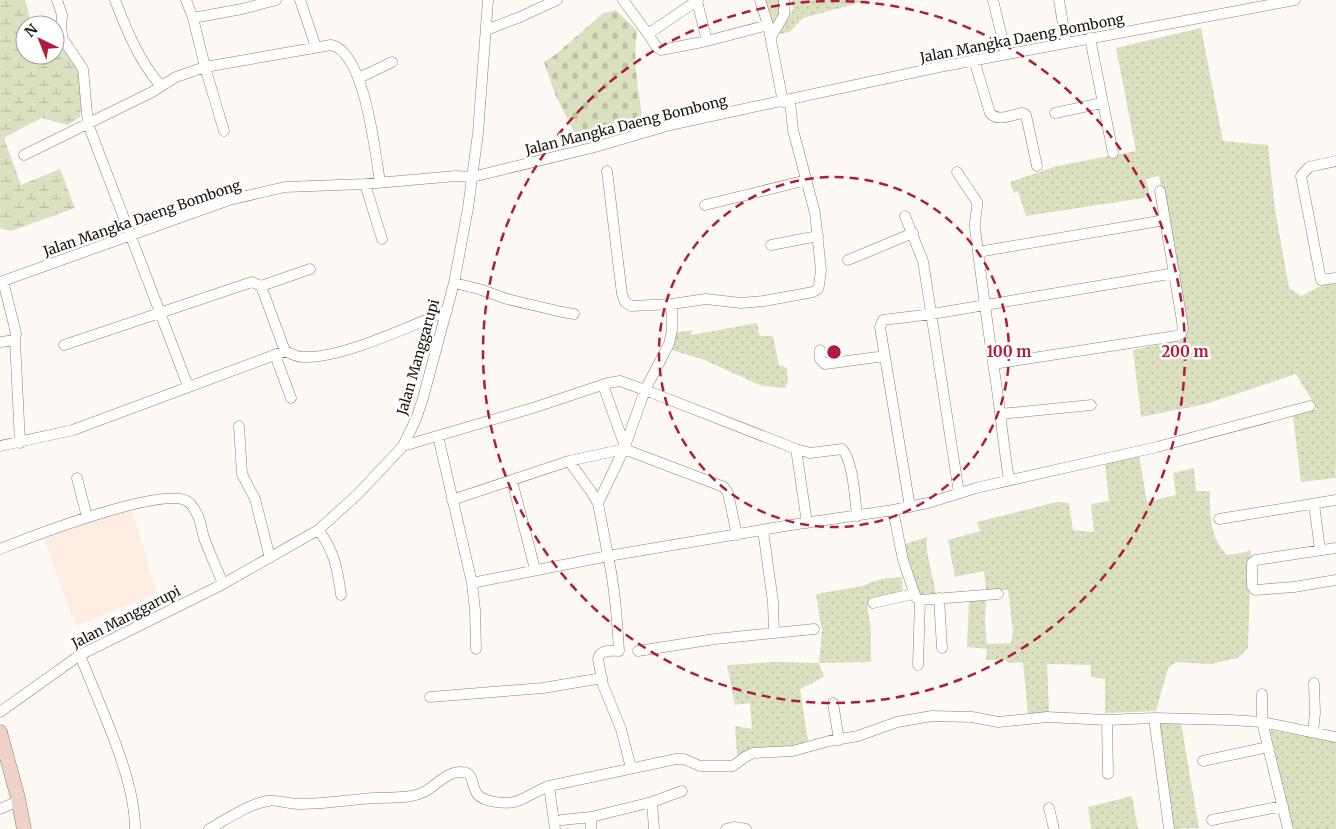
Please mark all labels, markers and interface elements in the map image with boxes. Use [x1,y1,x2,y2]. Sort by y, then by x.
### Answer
street label: Jalan Mangka Daeng Bombong [917,9,1126,67]
north arrow [15,15,65,65]
text: N [21,20,41,41]
street label: Jalan Mangka Daeng Bombong [522,91,729,159]
street label: Jalan Mangka Daeng Bombong [40,175,244,261]
street label: Jalan Manggarupi [393,296,443,418]
text: 100 m [987,342,1031,361]
text: 200 m [1161,342,1209,361]
centre of rings [825,343,843,361]
street label: Jalan Manggarupi [68,582,184,653]

